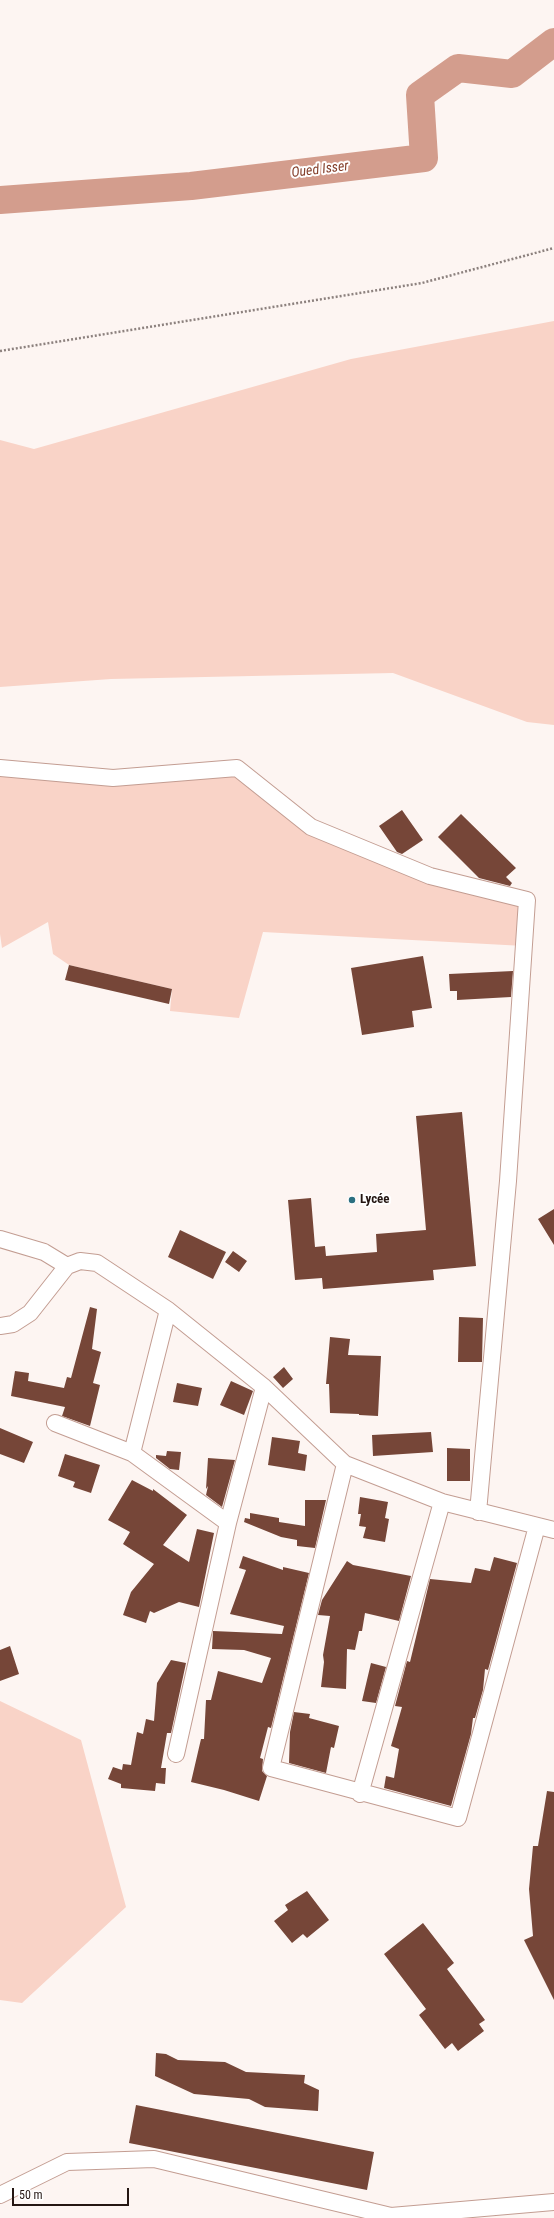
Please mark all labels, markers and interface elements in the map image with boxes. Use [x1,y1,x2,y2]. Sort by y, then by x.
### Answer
water label: Oued Isser [291,158,349,182]
place label: Lycée [360,1192,390,1208]
marker: Lycée [347,1195,357,1205]
scale bar [14,2180,131,2206]
text: 50 m [19,2188,43,2202]

